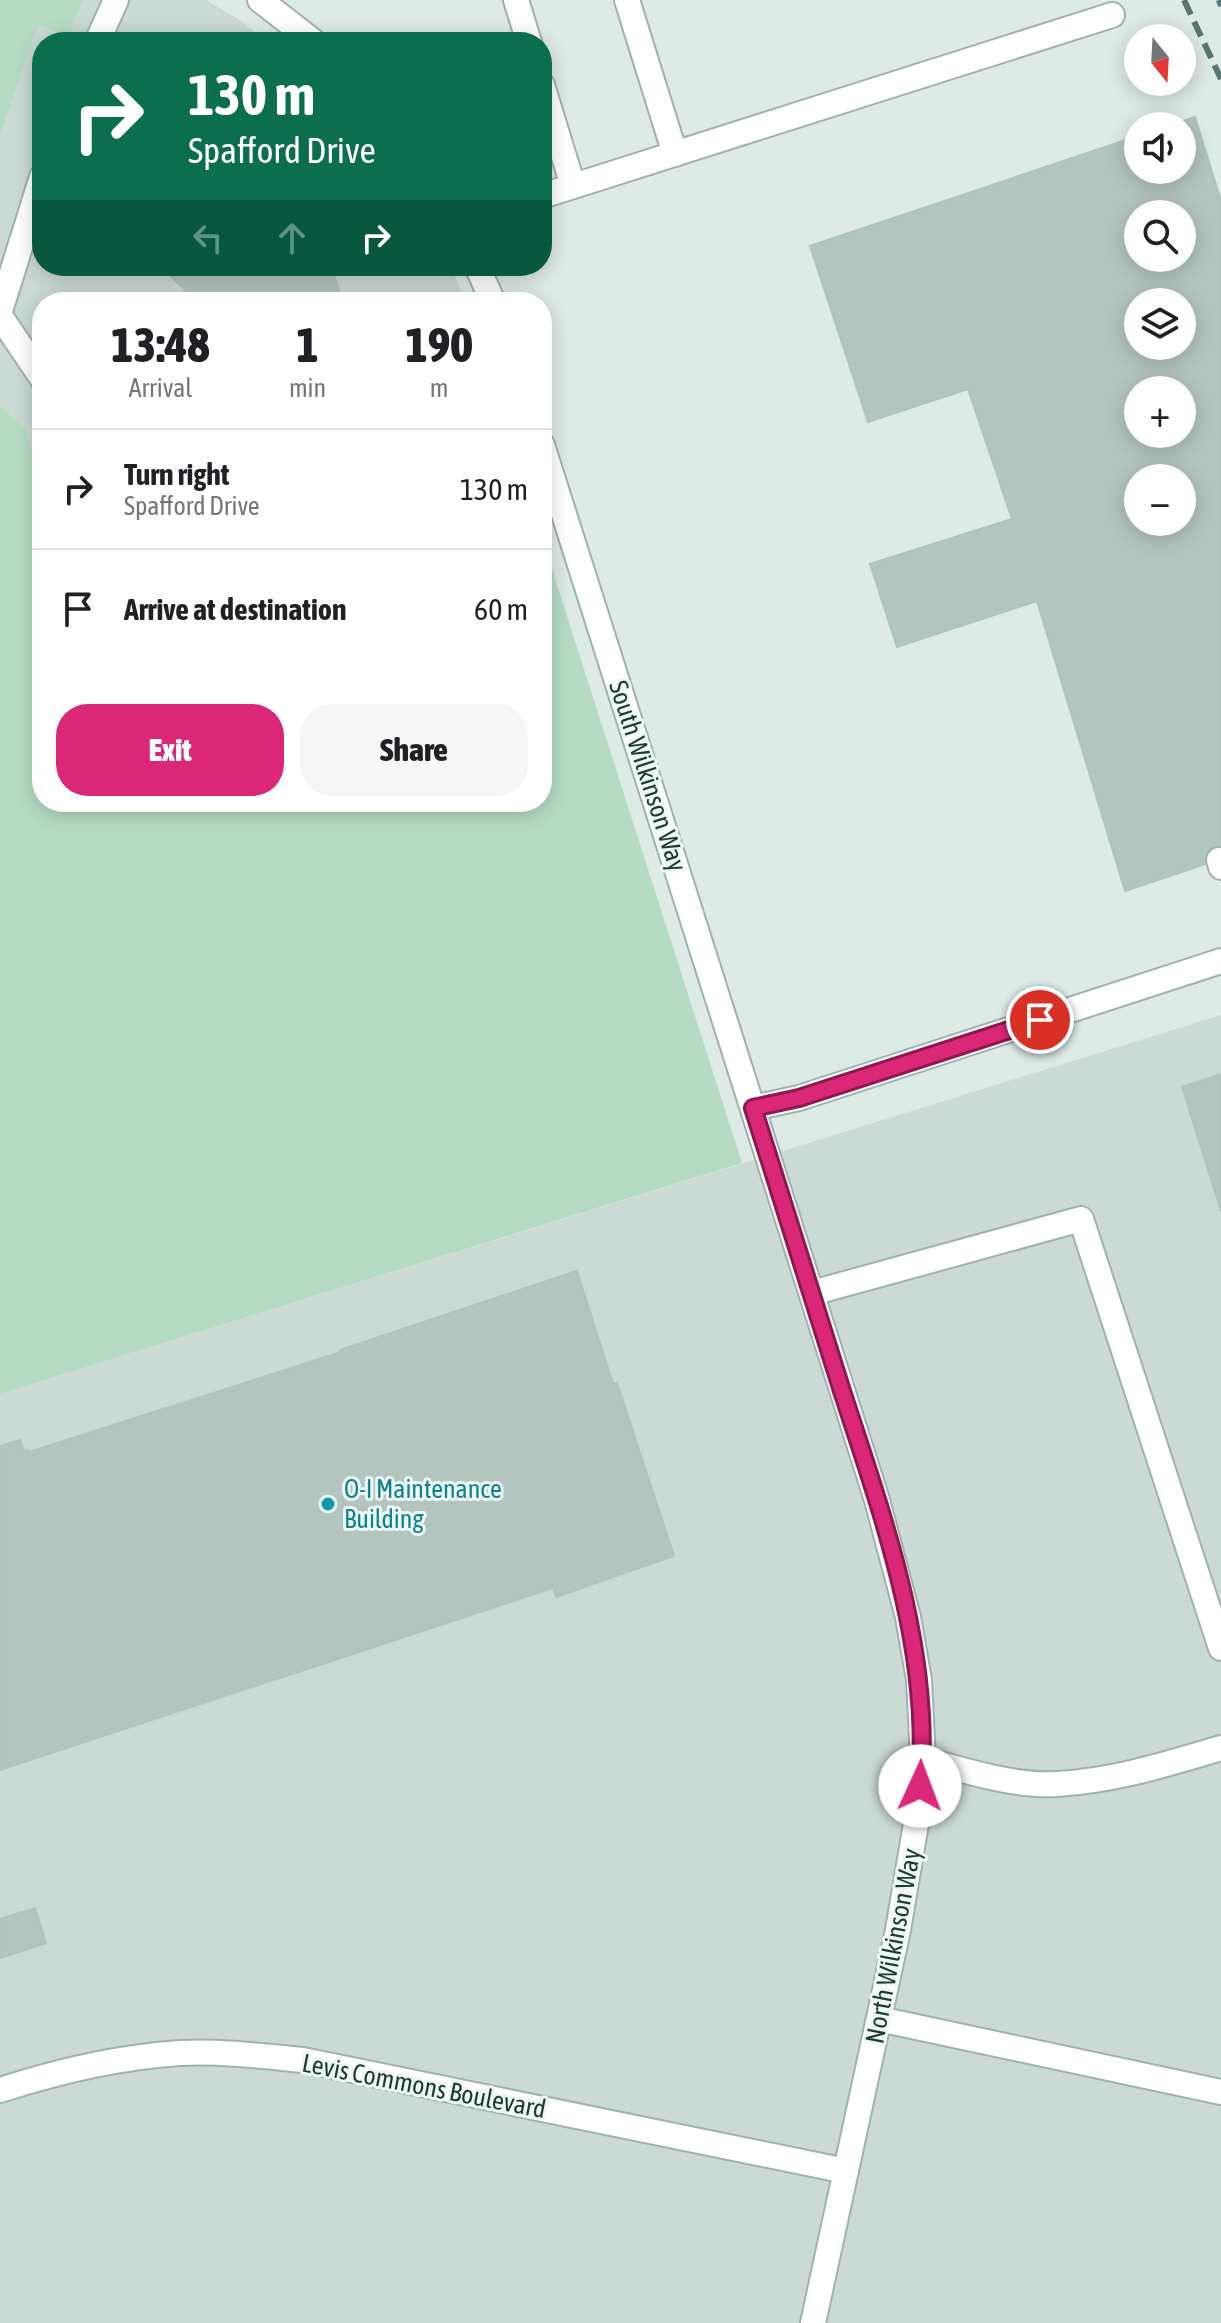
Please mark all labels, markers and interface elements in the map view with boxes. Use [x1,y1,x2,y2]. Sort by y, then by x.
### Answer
north arrow [1124,24,1196,96]
map controls [1124,24,1196,536]
text: 130 m [188,63,315,127]
icon: right [56,64,160,168]
button: sound [1124,112,1196,184]
text: Spafford Drive [188,129,376,171]
button: search [1124,200,1196,272]
icon: left [186,216,230,260]
icon: ahead [270,216,314,260]
icon: right [354,216,398,260]
button: layers [1124,288,1196,360]
text: 13:48 [111,317,210,372]
text: 1 [296,317,319,372]
text: 190 [405,317,473,372]
text: Arrival [129,373,192,403]
text: min [289,373,326,403]
text: m [430,373,448,403]
button: + [1124,376,1196,448]
text: Turn right [124,457,230,491]
button: − [1124,464,1196,536]
icon: right [56,467,100,511]
text: 130 m [460,472,528,506]
text: Spafford Drive [124,491,260,521]
icon: arrive [56,587,100,631]
text: Arrive at destination [124,592,346,626]
text: 60 m [474,592,528,626]
street label: South Wilkinson Way [603,677,693,875]
button: Exit [56,704,284,796]
button: Share [300,704,528,796]
pin [1006,986,1074,1054]
icon: arrive [1018,998,1062,1042]
place label: O-I Maintenance Building [344,1474,502,1534]
marker: O-I Maintenance Building [319,1495,337,1513]
position arrow [878,1744,962,1828]
street label: North Wilkinson Way [859,1846,927,2046]
street label: Levis Commons Boulevard [300,2048,548,2124]

